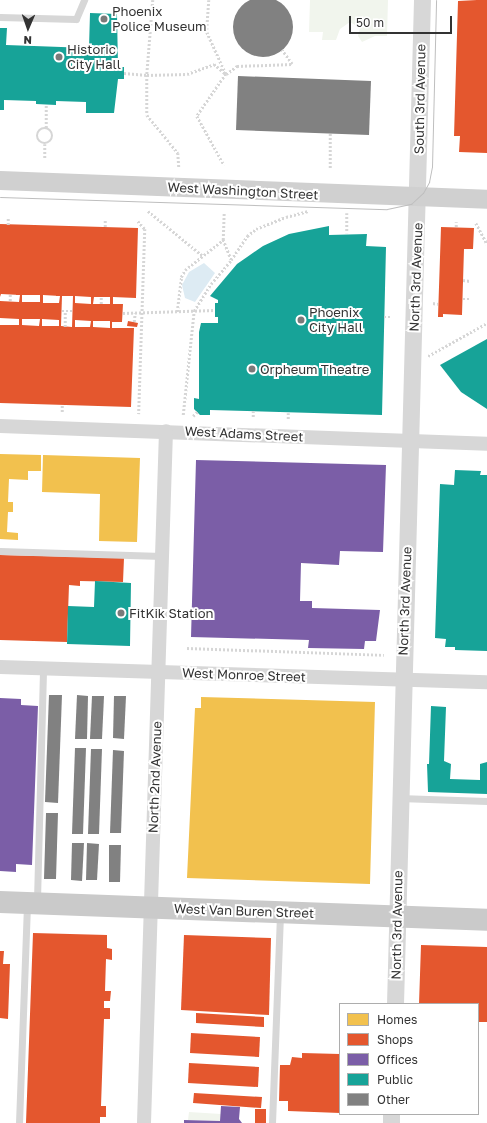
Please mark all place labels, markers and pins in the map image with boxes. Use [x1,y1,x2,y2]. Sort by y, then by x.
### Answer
place label: Phoenix Police Museum [112,4,207,35]
marker: Phoenix Police Museum [99,14,109,24]
place label: Historic City Hall [67,42,121,73]
marker: Historic City Hall [54,52,64,62]
place label: Phoenix City Hall [309,305,363,336]
marker: Phoenix City Hall [296,315,306,325]
place label: Orpheum Theatre [260,361,369,377]
marker: Orpheum Theatre [247,364,257,374]
place label: FitKik Station [129,605,213,621]
marker: FitKik Station [116,608,126,618]

